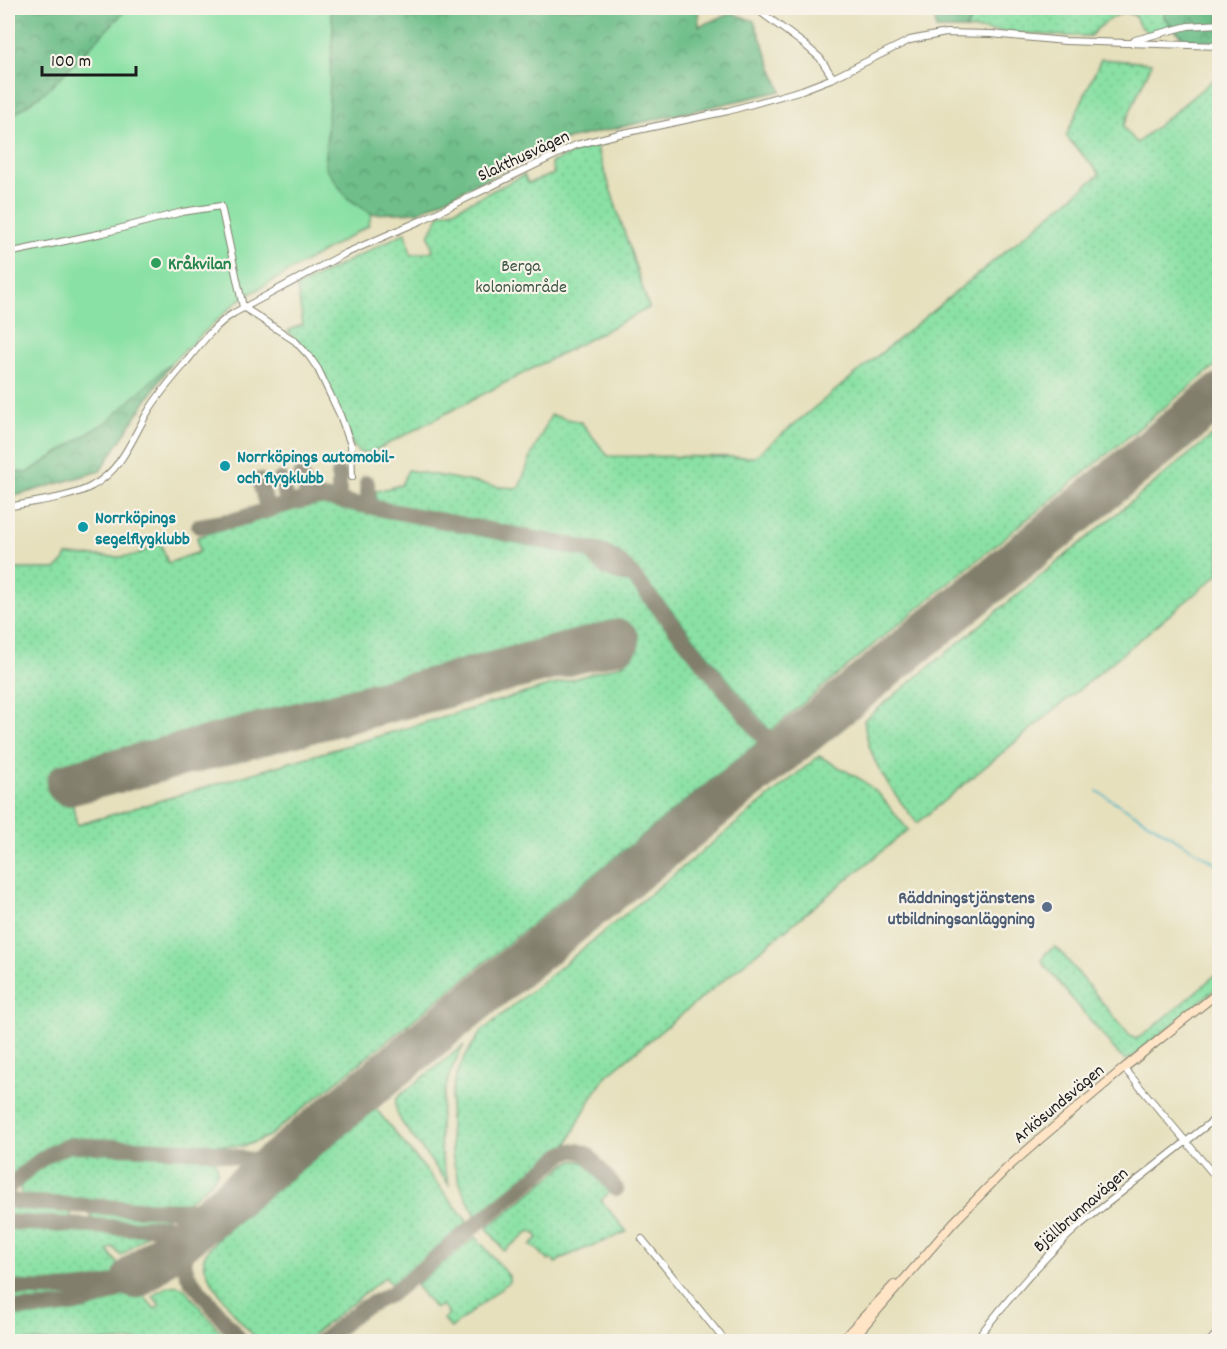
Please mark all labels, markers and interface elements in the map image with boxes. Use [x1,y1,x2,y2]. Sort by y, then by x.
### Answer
scale bar [42,39,136,77]
text: 100 m [51,50,91,75]
street label: Slakthusvägen [474,125,574,189]
place label: Kråkvilan [168,253,231,278]
park label: Berga koloniområde [475,255,567,301]
marker: Kråkvilan [149,256,163,270]
place label: Norrköpings automobil- och flygklubb [237,446,395,492]
marker: Norrköpings automobil- och flygklubb [218,459,232,473]
place label: Norrköpings segelflygklubb [95,507,190,553]
marker: Norrköpings segelflygklubb [76,520,90,534]
place label: Räddningstjänstens utbildningsanläggning [888,887,1035,933]
marker: Räddningstjänstens utbildningsanläggning [1040,900,1054,914]
street label: Arkösundsvägen [1009,1059,1111,1151]
street label: Bjällbrunnavägen [1029,1163,1135,1259]

